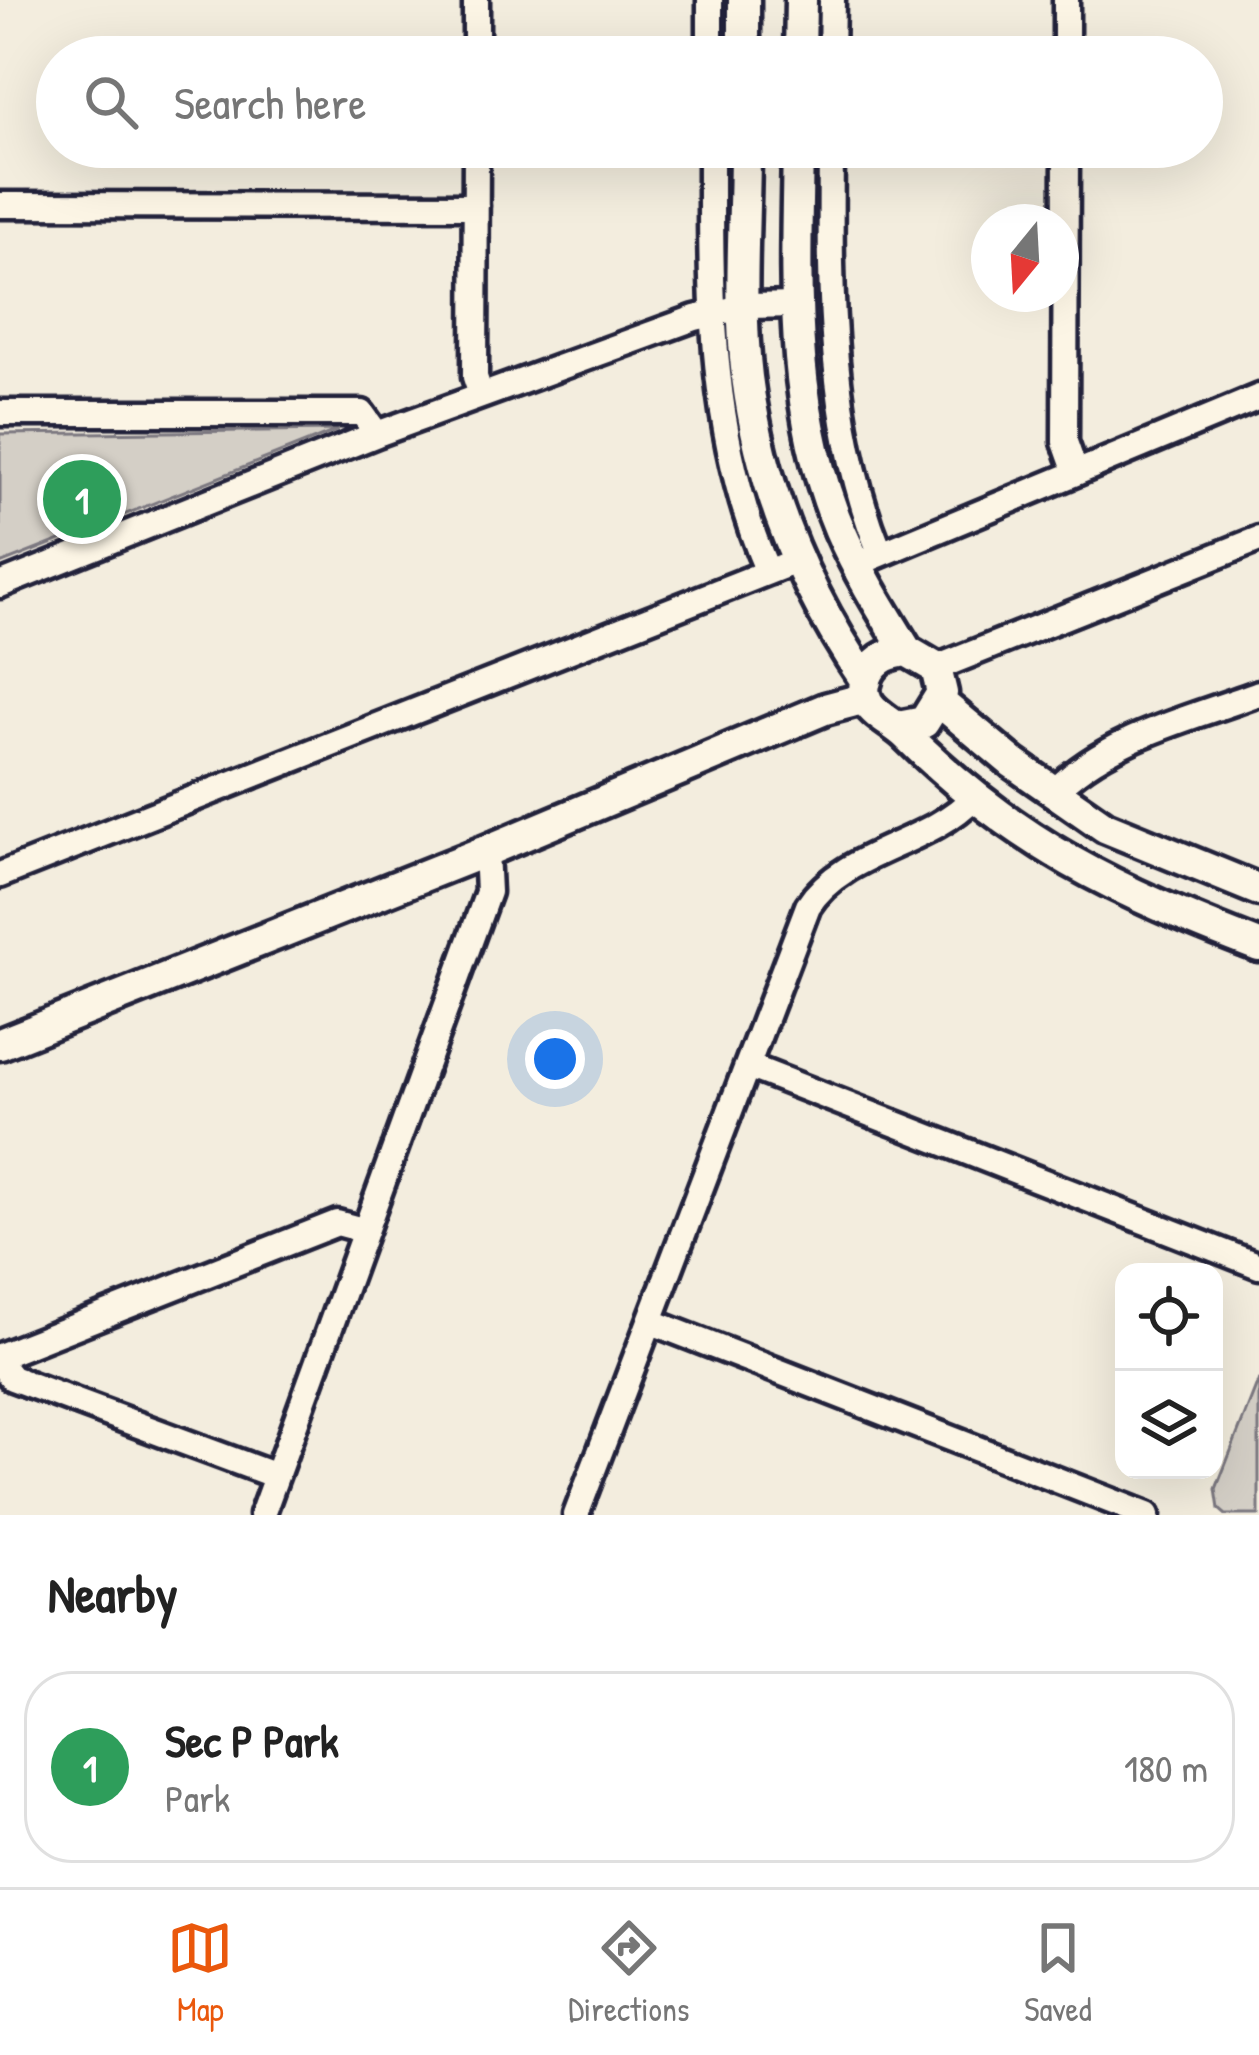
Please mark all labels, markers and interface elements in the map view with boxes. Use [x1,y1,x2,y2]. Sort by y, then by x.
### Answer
search box [36,36,1223,168]
icon: search [78,69,144,135]
text: Search here [174,72,366,133]
north arrow [971,204,1079,312]
pin: 1 [43,454,121,544]
your location [525,1029,585,1089]
map controls [1115,1263,1223,1479]
button: locate [1115,1263,1223,1371]
button: layers [1115,1371,1223,1479]
text: Nearby [48,1559,178,1628]
text: Sec P Park [165,1710,339,1771]
text: 1 [83,1741,97,1794]
text: 180 m [1124,1741,1208,1794]
text: Park [165,1771,230,1824]
tab: Map [167,1915,233,2031]
tab: Directions [568,1915,690,2031]
tab: Saved [1024,1915,1092,2031]

